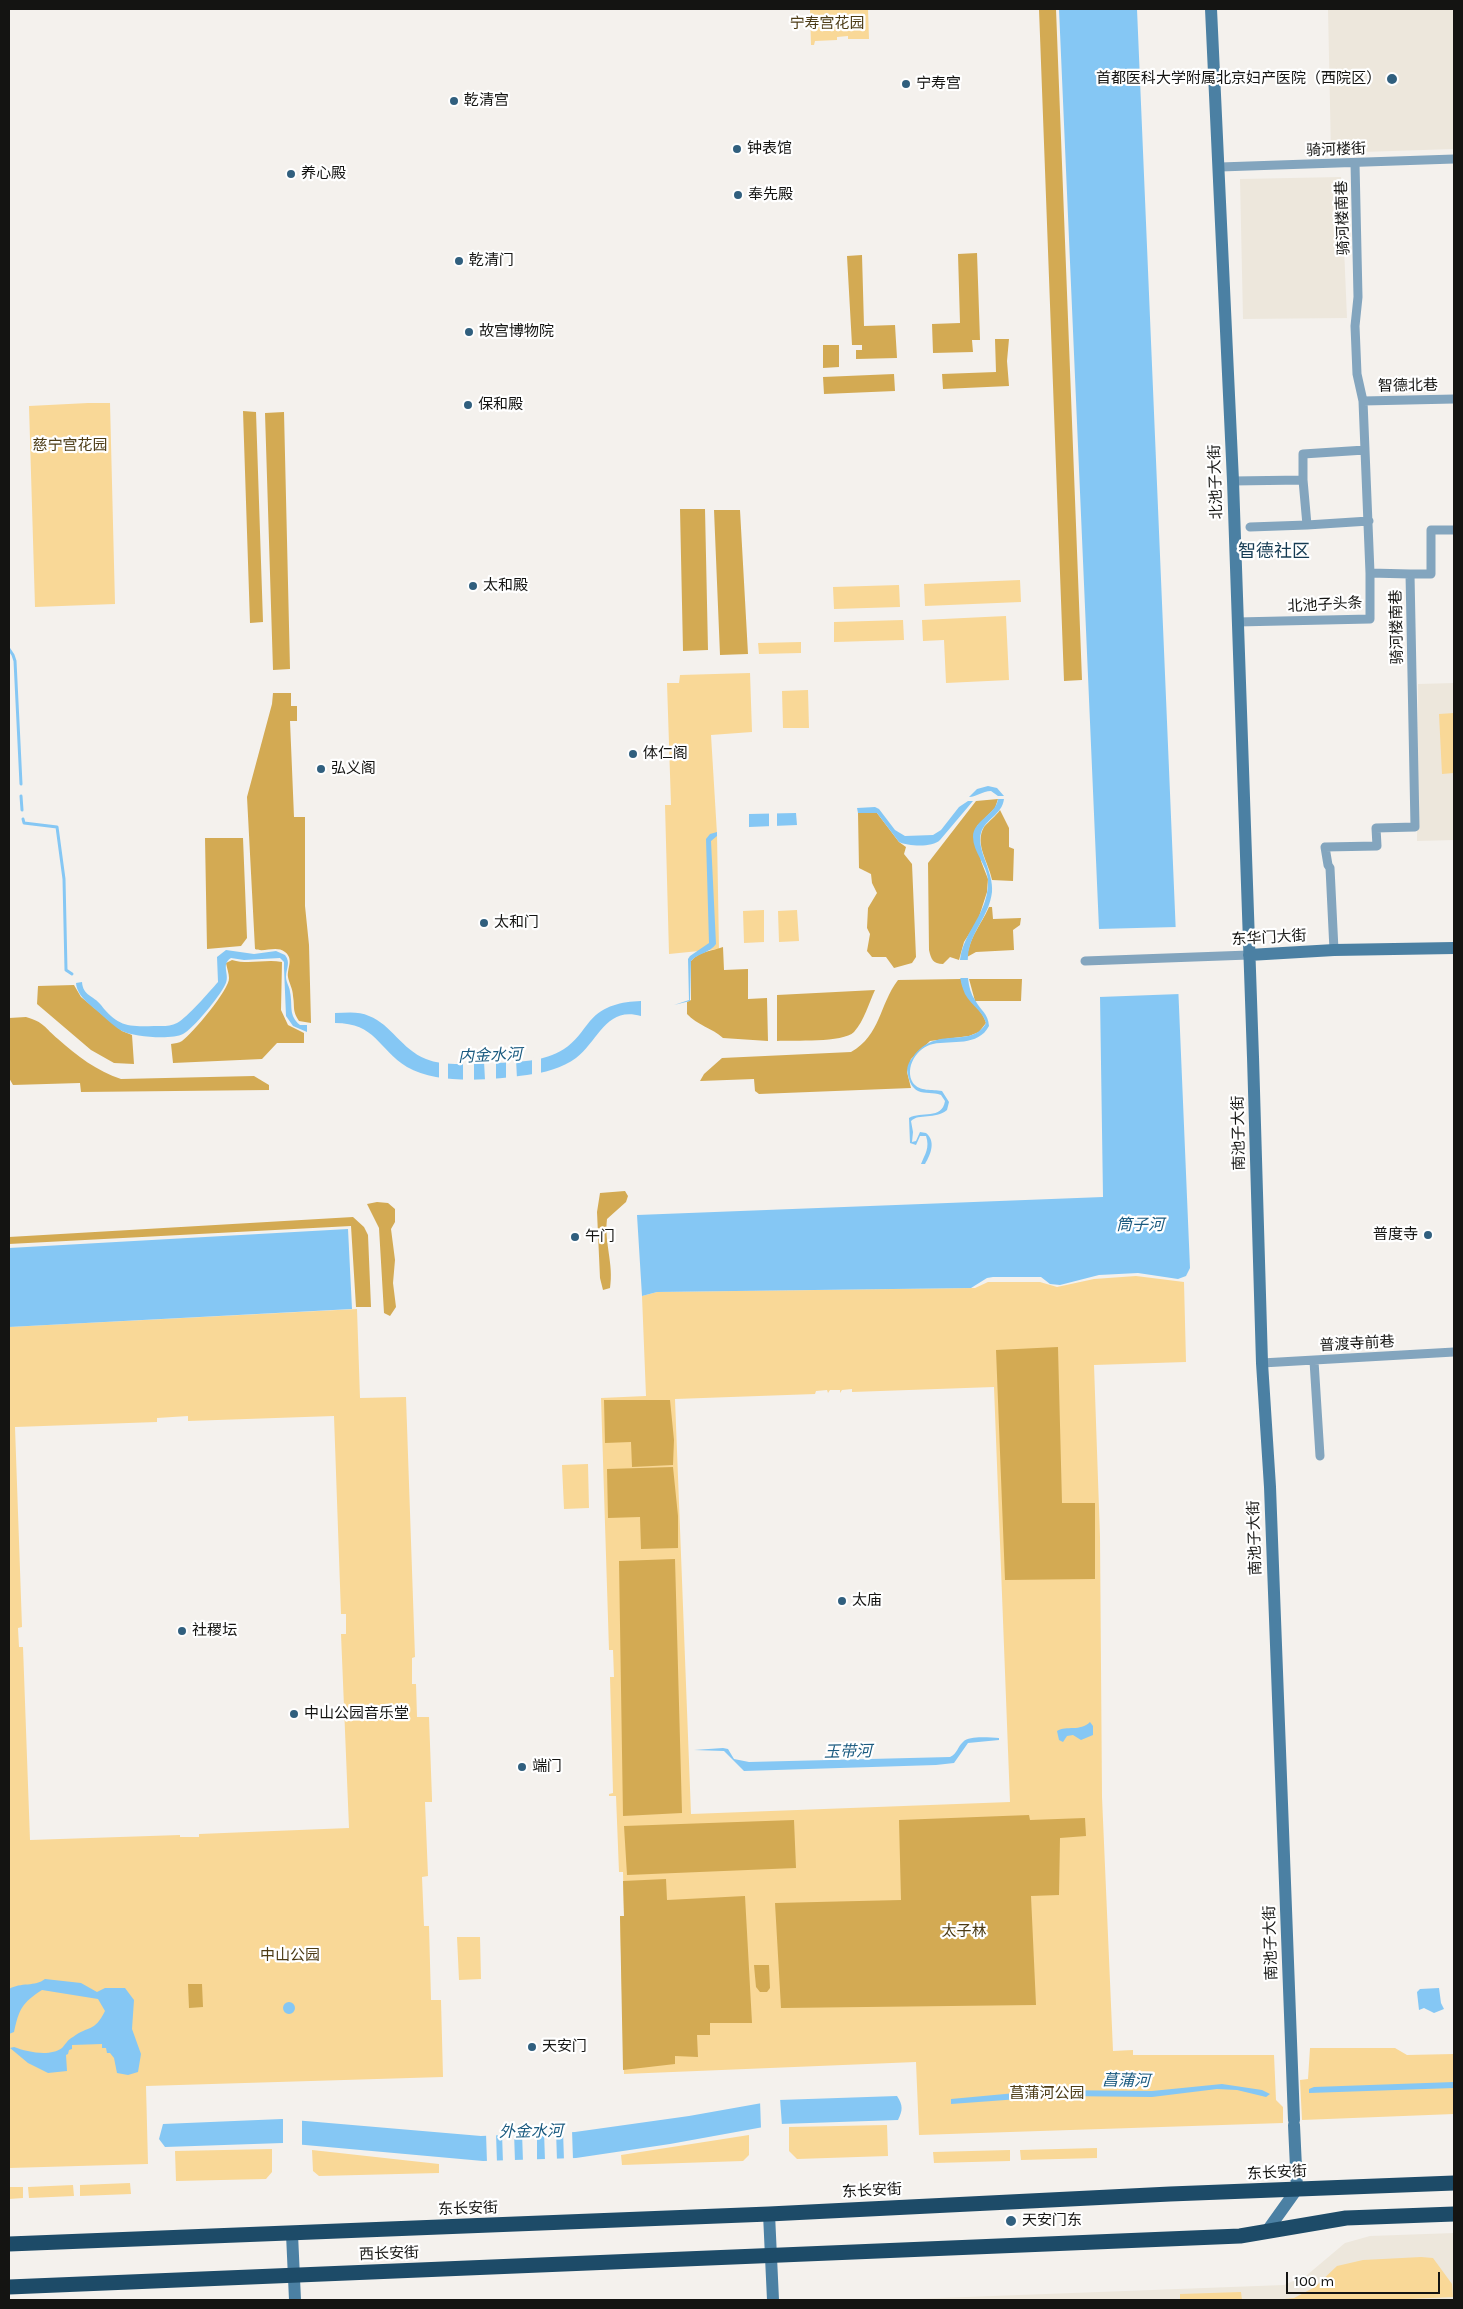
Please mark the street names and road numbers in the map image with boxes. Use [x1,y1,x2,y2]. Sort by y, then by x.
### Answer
street label: 骑河楼街 [1306,140,1366,160]
street label: 骑河楼南巷 [1333,180,1353,256]
street label: 智德北巷 [1378,376,1438,396]
street label: 北池子大街 [1206,444,1226,520]
street label: 骑河楼南巷 [1387,589,1407,665]
street label: 北池子头条 [1287,594,1363,616]
street label: 东华门大街 [1231,927,1307,949]
street label: 南池子大街 [1229,1095,1249,1171]
street label: 普渡寺前巷 [1319,1333,1395,1355]
street label: 南池子大街 [1245,1500,1265,1576]
street label: 南池子大街 [1261,1905,1281,1981]
street label: 东长安街 [1247,2162,1307,2184]
street label: 东长安街 [842,2180,902,2202]
street label: 东长安街 [438,2199,498,2219]
street label: 西长安街 [359,2244,419,2264]

